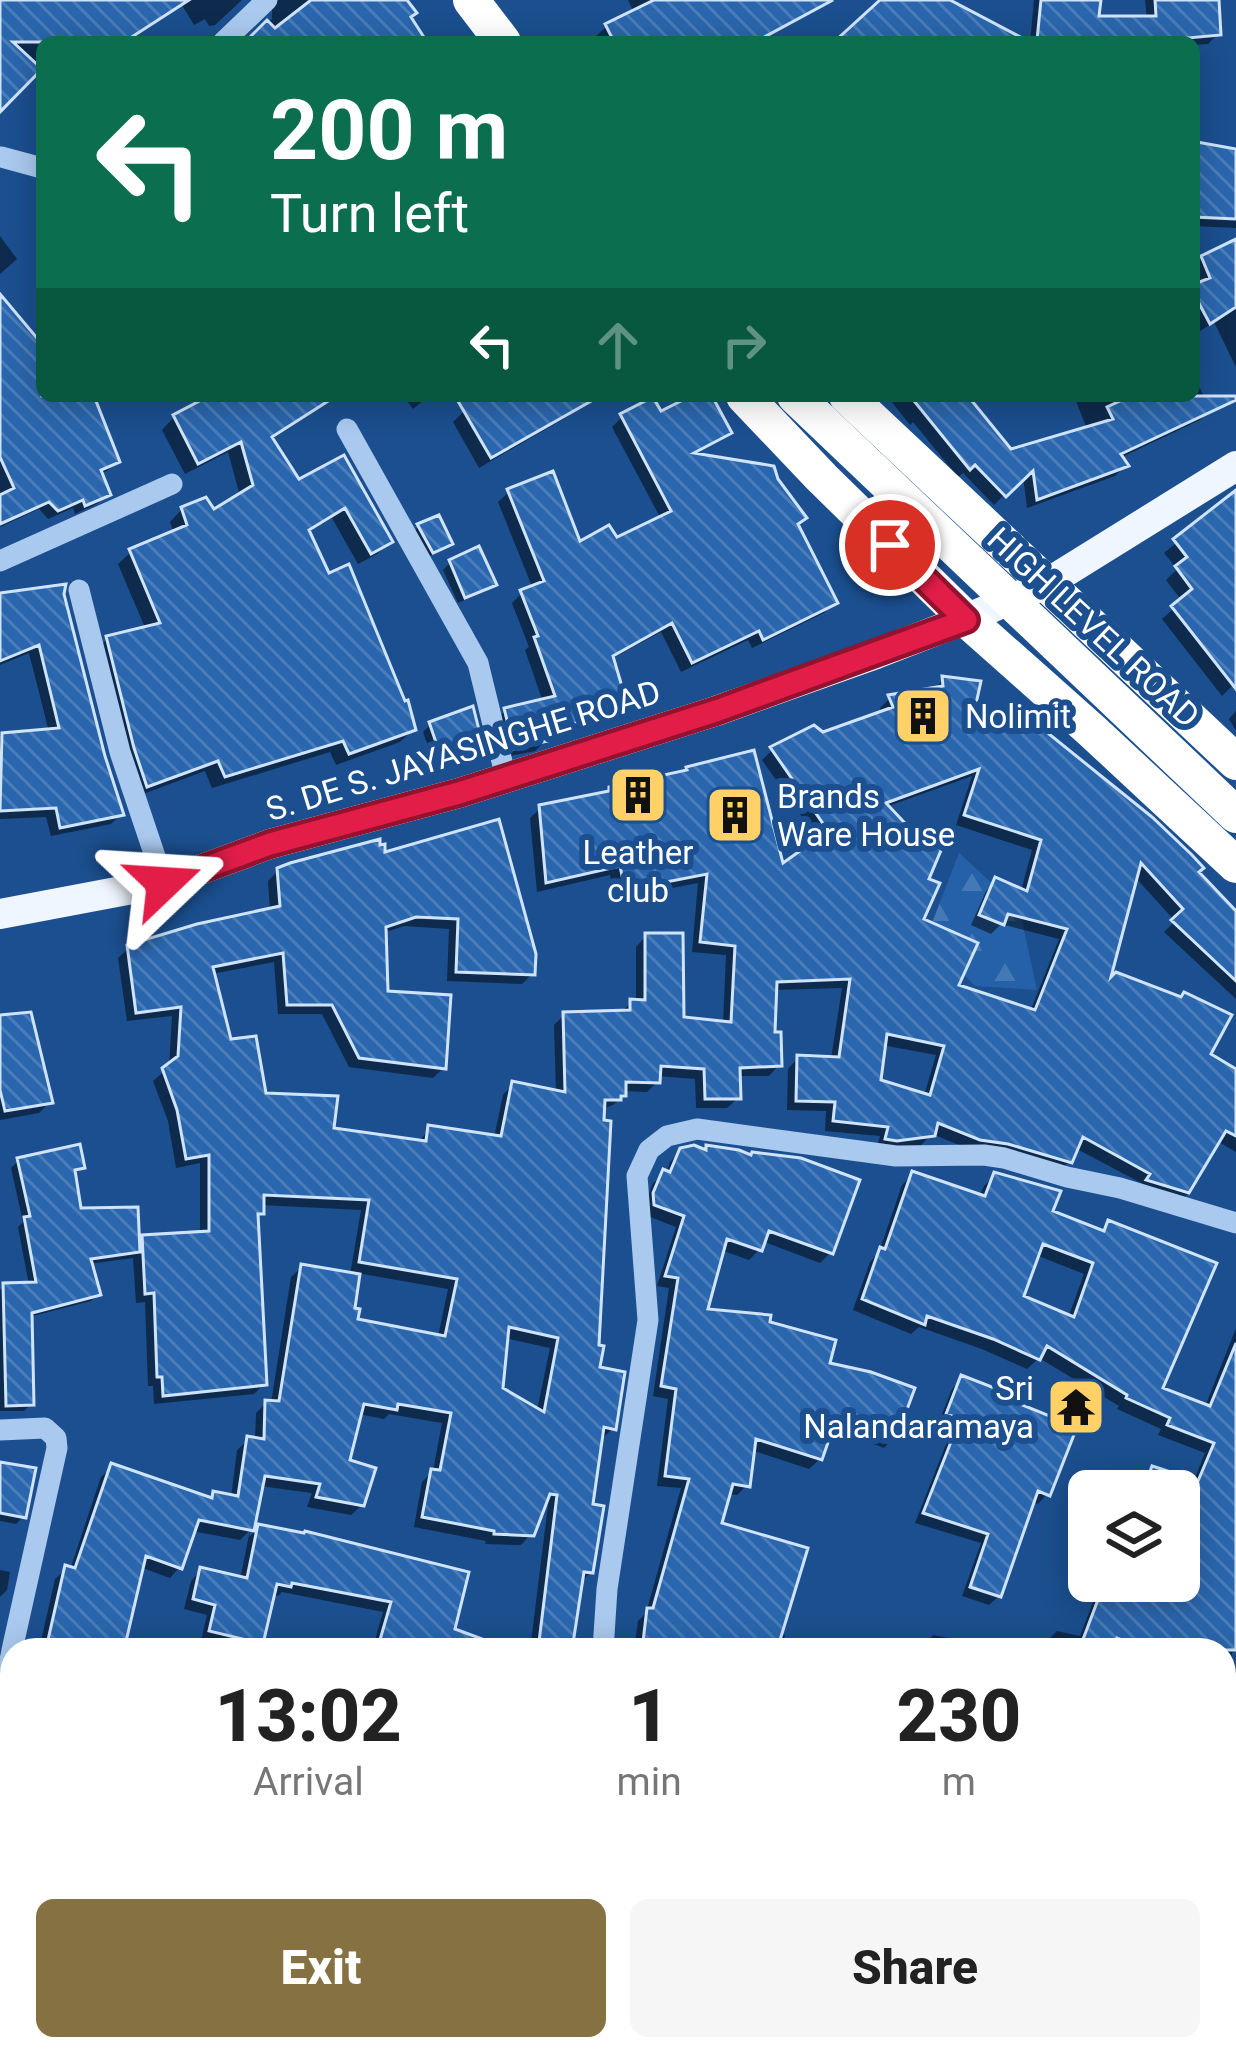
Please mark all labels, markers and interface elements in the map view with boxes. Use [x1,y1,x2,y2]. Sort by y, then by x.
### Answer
text: 200 m [270,81,508,180]
icon: left [72,84,228,240]
text: Turn left [270,182,469,245]
icon: left [459,312,525,378]
icon: ahead [585,312,651,378]
icon: right [711,312,777,378]
pin [839,494,941,596]
icon: arrive [857,512,923,578]
street label: HIGH LEVEL ROAD [980,519,1207,735]
street label: S. DE S. JAYASINGHE ROAD [261,672,665,829]
building icon: Nolimit [892,685,954,747]
place label: Nolimit [965,697,1071,736]
building icon: Leather club [607,764,669,826]
place label: Brands Ware House [777,777,955,854]
building icon: Brands Ware House [704,784,766,846]
position arrow [101,820,227,946]
place label: Leather club [583,833,693,910]
place label: Sri Nalandaramaya [803,1369,1034,1446]
temple icon: Sri Nalandaramaya [1045,1376,1107,1438]
map controls [1068,1470,1200,1602]
button: layers [1068,1470,1200,1602]
text: 13:02 [215,1674,402,1759]
text: 1 [628,1674,670,1759]
text: 230 [897,1674,1021,1759]
text: Arrival [253,1759,364,1805]
text: min [617,1759,682,1805]
text: m [942,1759,976,1805]
button: Exit [36,1899,606,2037]
button: Share [630,1899,1200,2037]

